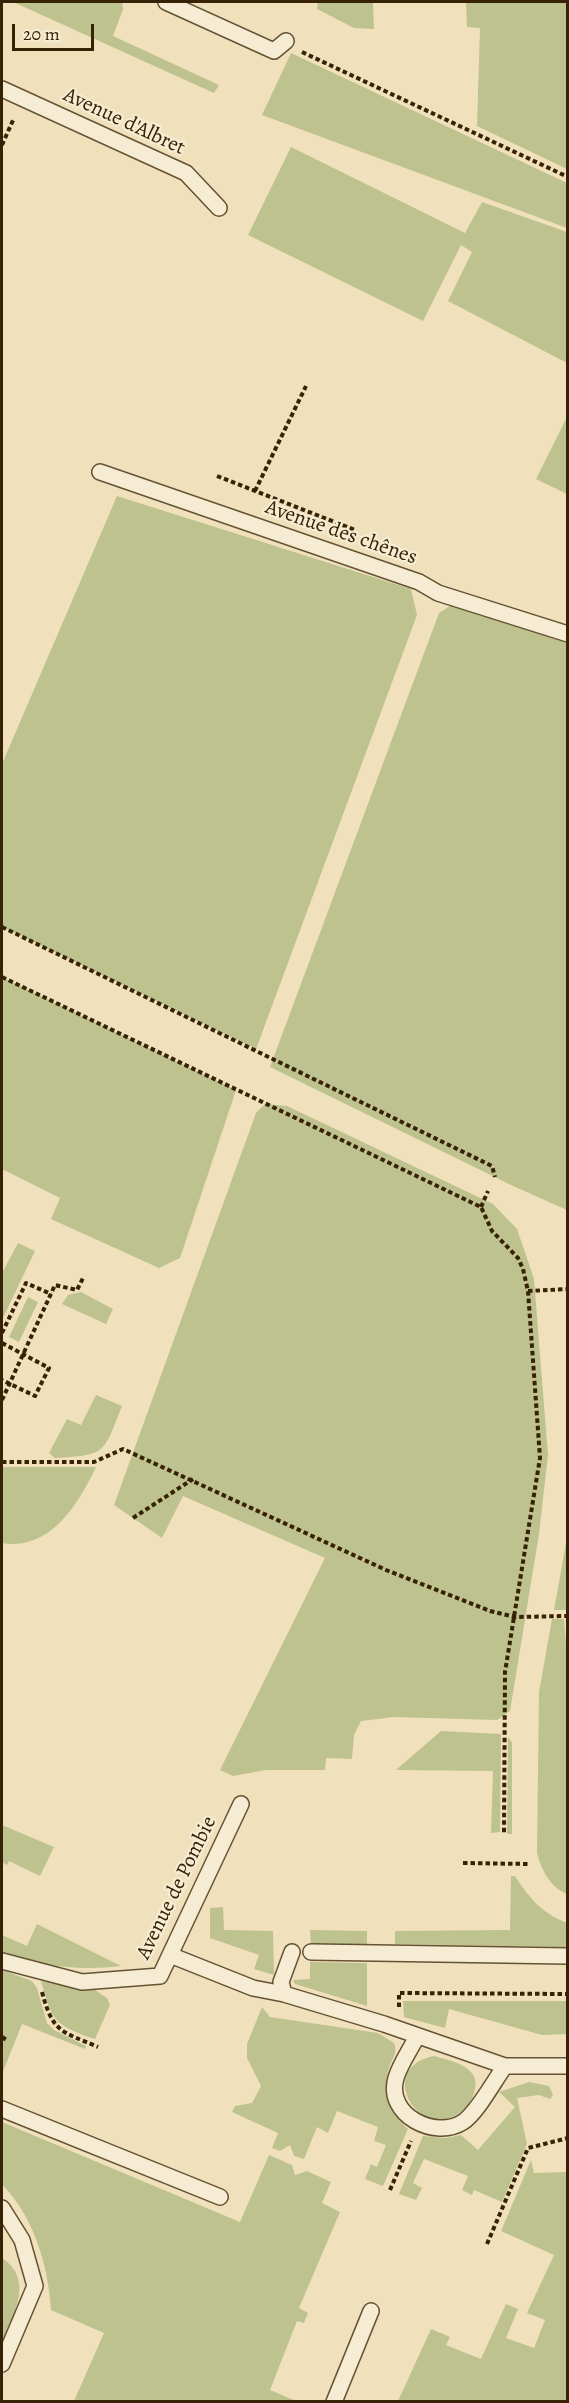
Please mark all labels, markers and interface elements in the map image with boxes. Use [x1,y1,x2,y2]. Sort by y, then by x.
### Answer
scale bar [15,12,98,50]
text: 20 m [23,22,60,46]
street label: Avenue d'Albret [59,83,189,161]
street label: Avenue des chênes [262,495,420,571]
street label: Avenue de Pombie [131,1812,223,1964]

